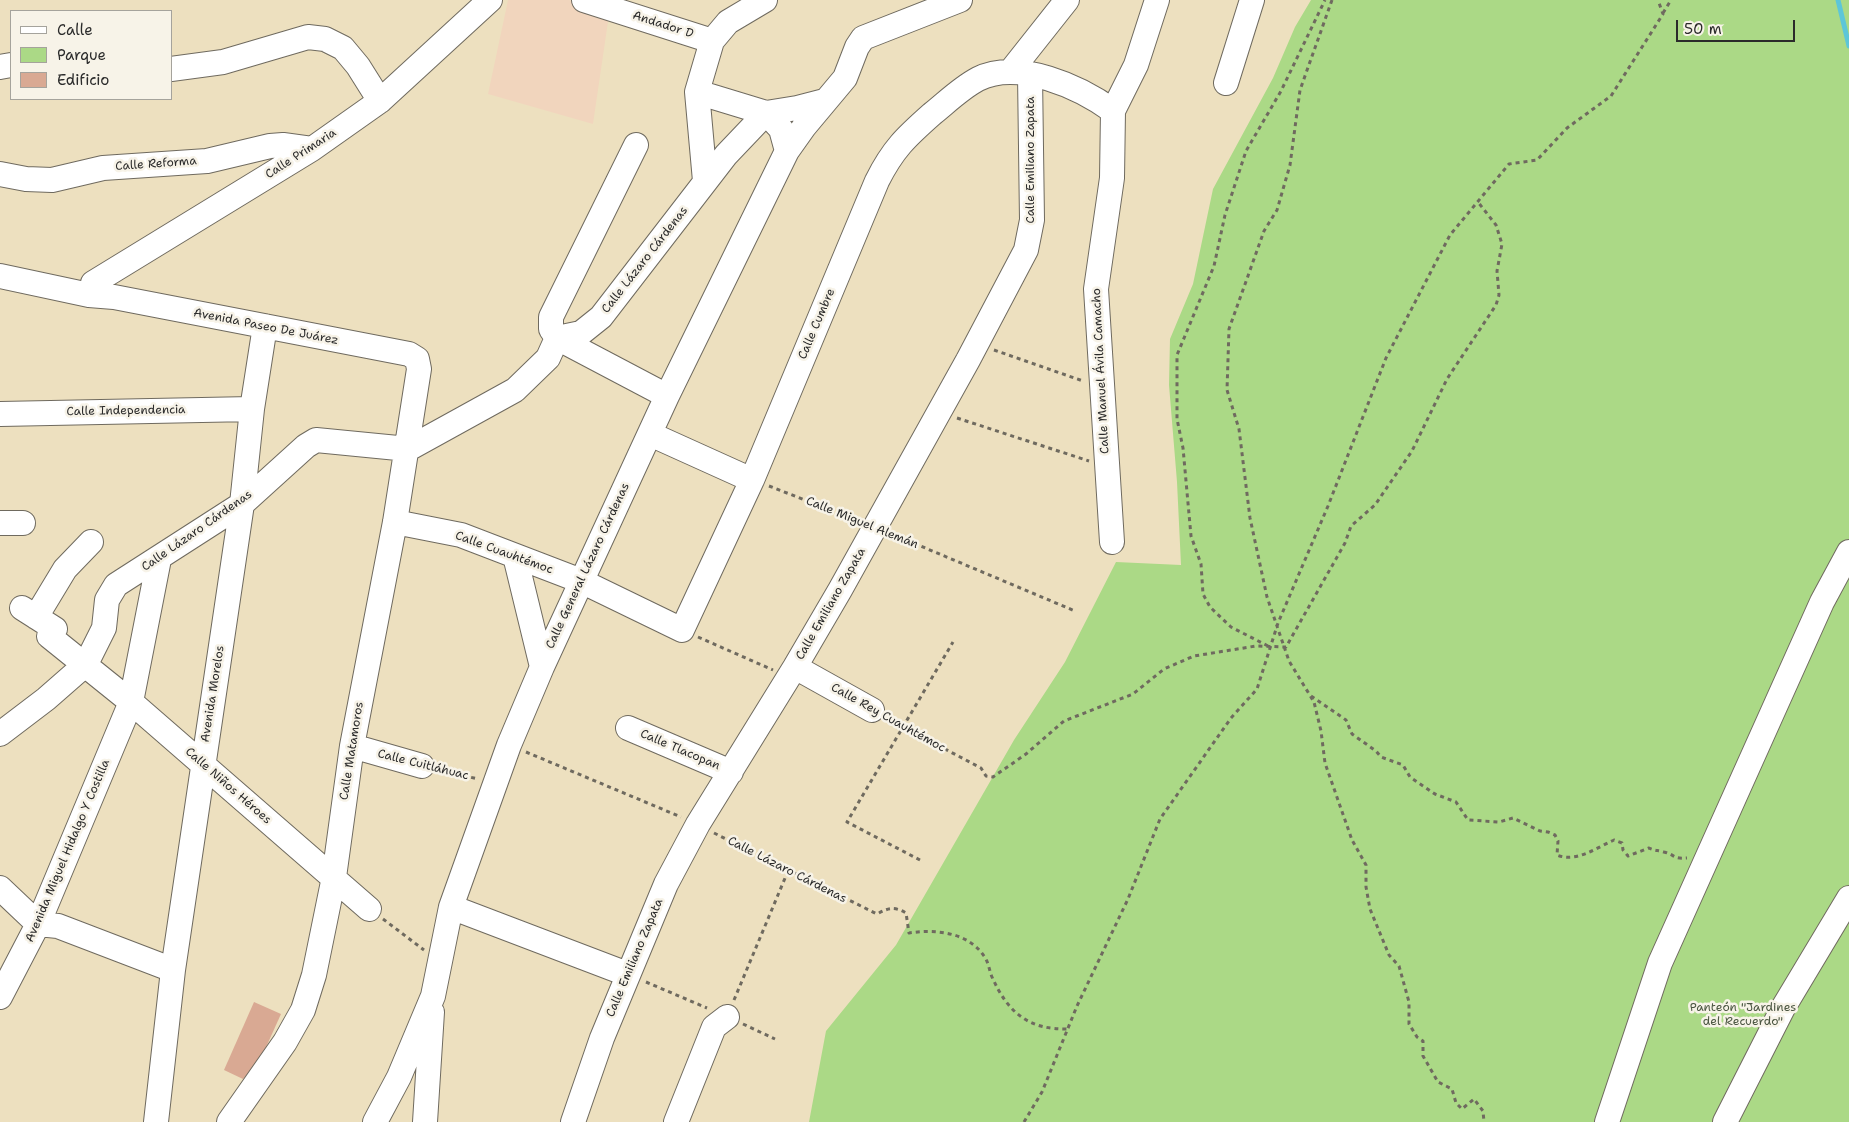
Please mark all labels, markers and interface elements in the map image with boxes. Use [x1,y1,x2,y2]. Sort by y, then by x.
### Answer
street label: Andador D [631,8,695,42]
legend [10,10,172,100]
scale bar [1679,10,1798,42]
text: 50 m [1684,19,1722,39]
text: Calle [57,20,93,40]
text: Parque [57,45,106,65]
text: Edificio [57,70,109,90]
street label: Calle Emiliano Zapata [1024,96,1038,224]
street label: Calle Primaria [263,126,339,182]
street label: Calle Reforma [115,154,197,174]
street label: Calle Lázaro Cárdenas [599,204,691,316]
street label: Calle Cumbre [796,286,838,362]
street label: Calle Manuel Ávila Camacho [1089,288,1113,454]
street label: Avenida Paseo De Juárez [192,306,340,348]
street label: Calle Independencia [66,403,186,419]
street label: Calle General Lázaro Cárdenas [543,481,633,651]
street label: Calle Lázaro Cárdenas [139,487,255,575]
street label: Calle Miguel Alemán [804,494,920,552]
street label: Calle Cuauhtémoc [453,529,555,577]
street label: Calle Emiliano Zapata [793,545,869,663]
street label: Avenida Morelos [198,645,228,743]
street label: Calle Rey Cuauhtémoc [828,681,948,755]
street label: Calle Matamoros [337,701,367,801]
street label: Calle Tlacopan [638,727,722,773]
street label: Calle Niños Héroes [182,745,274,827]
street label: Calle Cuitláhuac [376,747,470,783]
street label: Avenida Miguel Hidalgo Y Costilla [23,757,113,945]
street label: Calle Lázaro Cárdenas [725,834,849,906]
street label: Calle Emiliano Zapata [604,897,666,1019]
park label: Panteón "Jardines del Recuerdo" [1690,1001,1796,1029]

